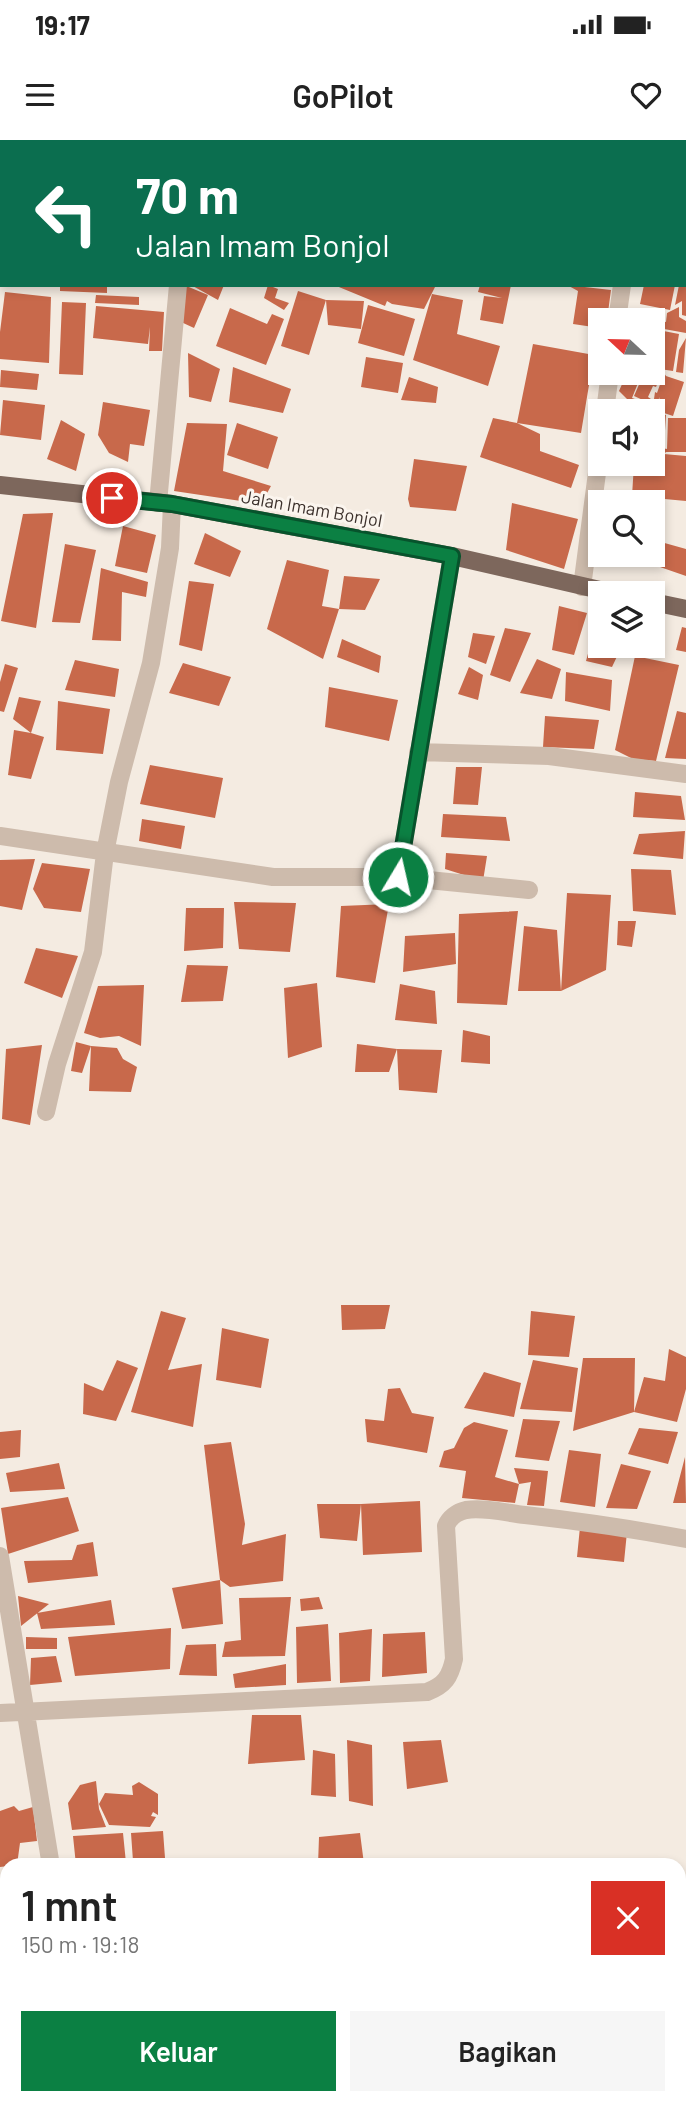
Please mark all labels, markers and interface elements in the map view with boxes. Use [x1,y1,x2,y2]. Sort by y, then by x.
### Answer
text: 19:17 [35,9,90,40]
icon: menu [21,76,59,114]
text: GoPilot [292,76,394,114]
icon: heart [627,76,665,114]
text: 70 m [136,165,239,224]
icon: left [21,168,112,259]
text: Jalan Imam Bonjol [136,225,390,263]
north arrow [588,308,665,385]
map controls [588,308,665,658]
button: sound [588,399,665,476]
pin [82,468,142,528]
icon: arrive [93,479,131,517]
street label: Jalan Imam Bonjol [240,485,384,531]
button: search [588,490,665,567]
button: layers [588,581,665,658]
position arrow [361,840,435,914]
text: 1 mnt [21,1879,118,1929]
button: close [591,1881,665,1955]
text: 150 m · 19:18 [21,1930,139,1958]
button: Keluar [21,2011,336,2091]
button: Bagikan [350,2011,665,2091]

